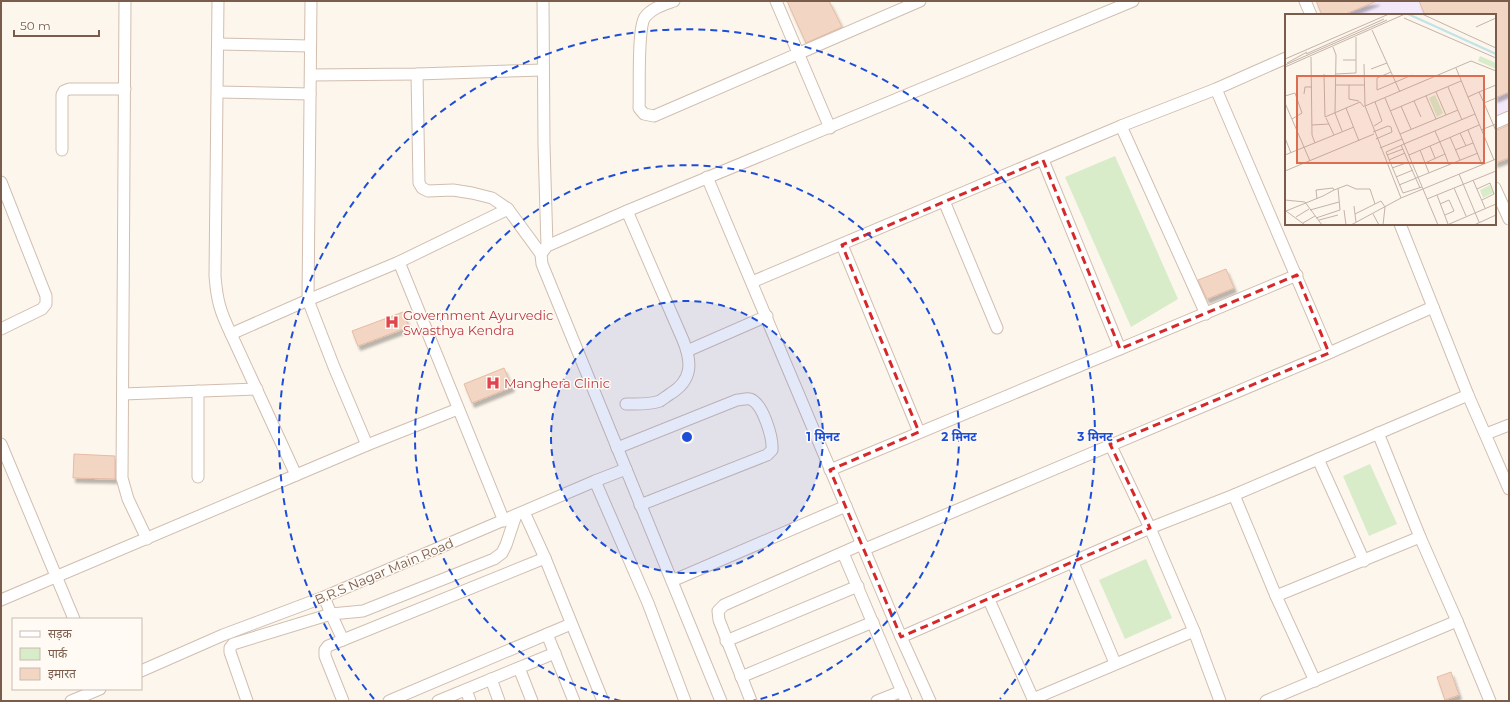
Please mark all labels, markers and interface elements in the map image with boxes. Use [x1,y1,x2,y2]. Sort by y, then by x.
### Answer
scale bar [14,12,99,38]
inset map [1285,14,1496,225]
text: 50 m [20,18,51,33]
place label: Government Ayurvedic Swasthya Kendra [403,307,553,338]
hospital icon: Government Ayurvedic Swasthya Kendra [384,314,400,330]
hospital icon: Manghera Clinic [485,375,501,391]
place label: Manghera Clinic [504,375,610,391]
text: 1 मिनट [806,429,840,444]
text: 2 मिनट [941,429,977,444]
text: 3 मिनट [1076,429,1113,444]
centre of rings [680,430,694,444]
street label: B.R.S Nagar Main Road [312,534,456,608]
legend [12,618,142,690]
text: सड़क [48,626,73,641]
text: पार्क [48,646,68,661]
text: इमारत [48,666,77,681]

